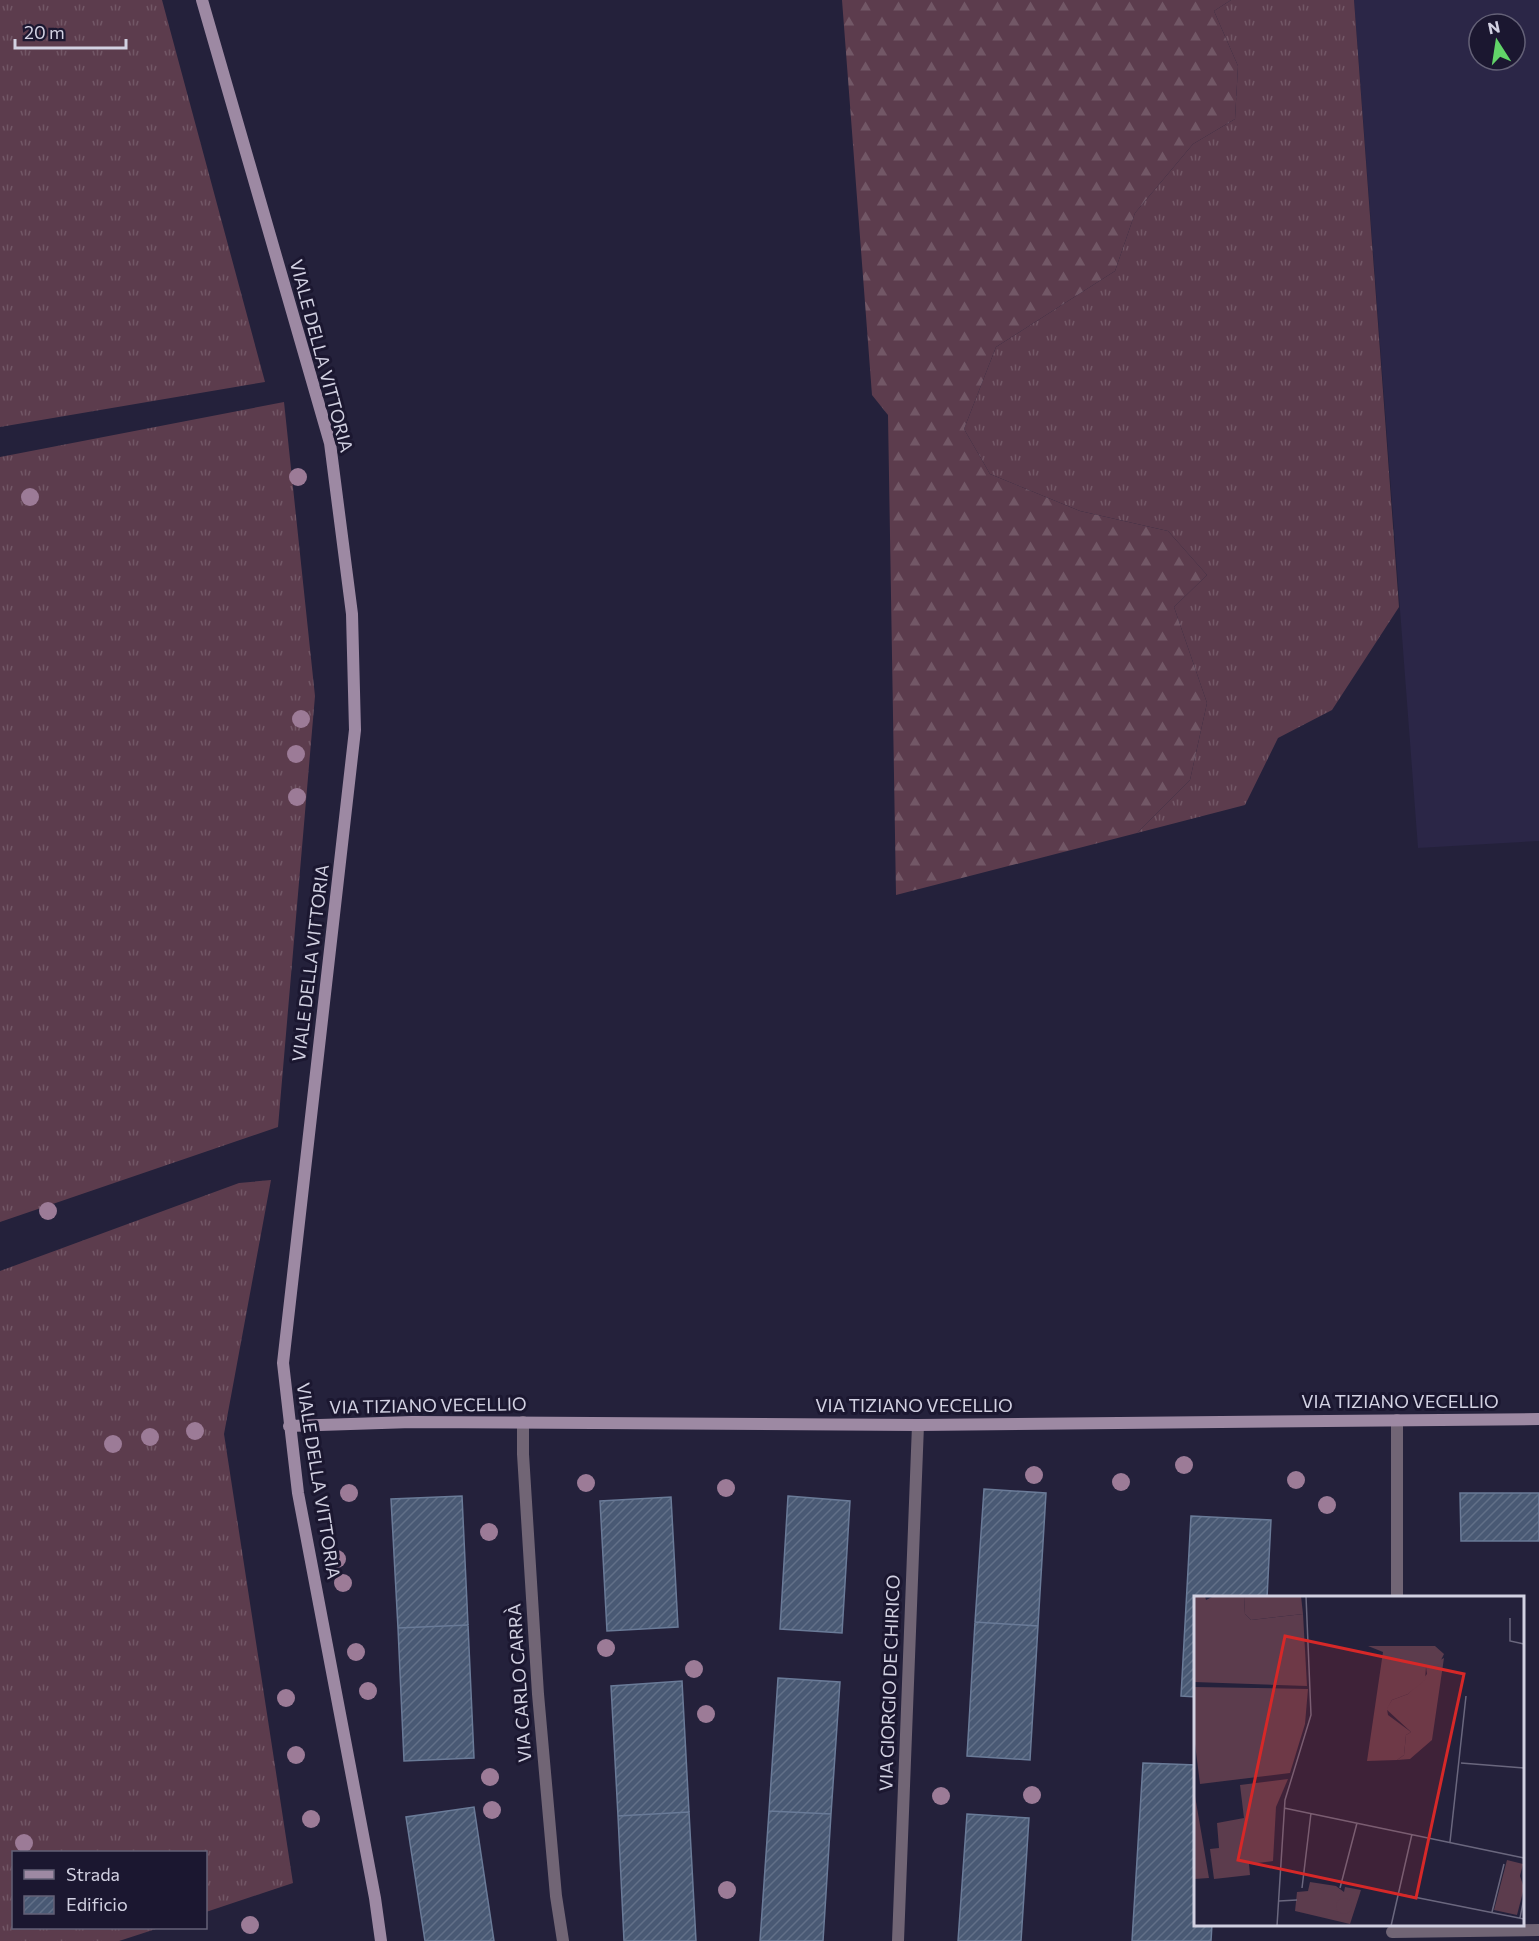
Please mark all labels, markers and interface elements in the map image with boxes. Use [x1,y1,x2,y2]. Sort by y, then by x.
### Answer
scale bar [15,12,126,50]
north arrow [1467,12,1527,72]
text: N [1486,16,1502,37]
text: 20 m [24,21,65,43]
street label: VIALE DELLA VITTORIA [286,257,358,455]
street label: VIALE DELLA VITTORIA [287,863,333,1063]
street label: VIALE DELLA VITTORIA [293,1381,345,1581]
street label: VIA TIZIANO VECELLIO [1301,1390,1499,1412]
street label: VIA TIZIANO VECELLIO [329,1392,527,1418]
street label: VIA TIZIANO VECELLIO [815,1394,1013,1416]
street label: VIA GIORGIO DE CHIRICO [874,1574,904,1792]
inset map [1194,1596,1524,1926]
street label: VIA CARLO CARRÀ [502,1603,536,1763]
legend [12,1851,207,1929]
text: Strada [66,1863,120,1885]
text: Edificio [66,1893,128,1915]

